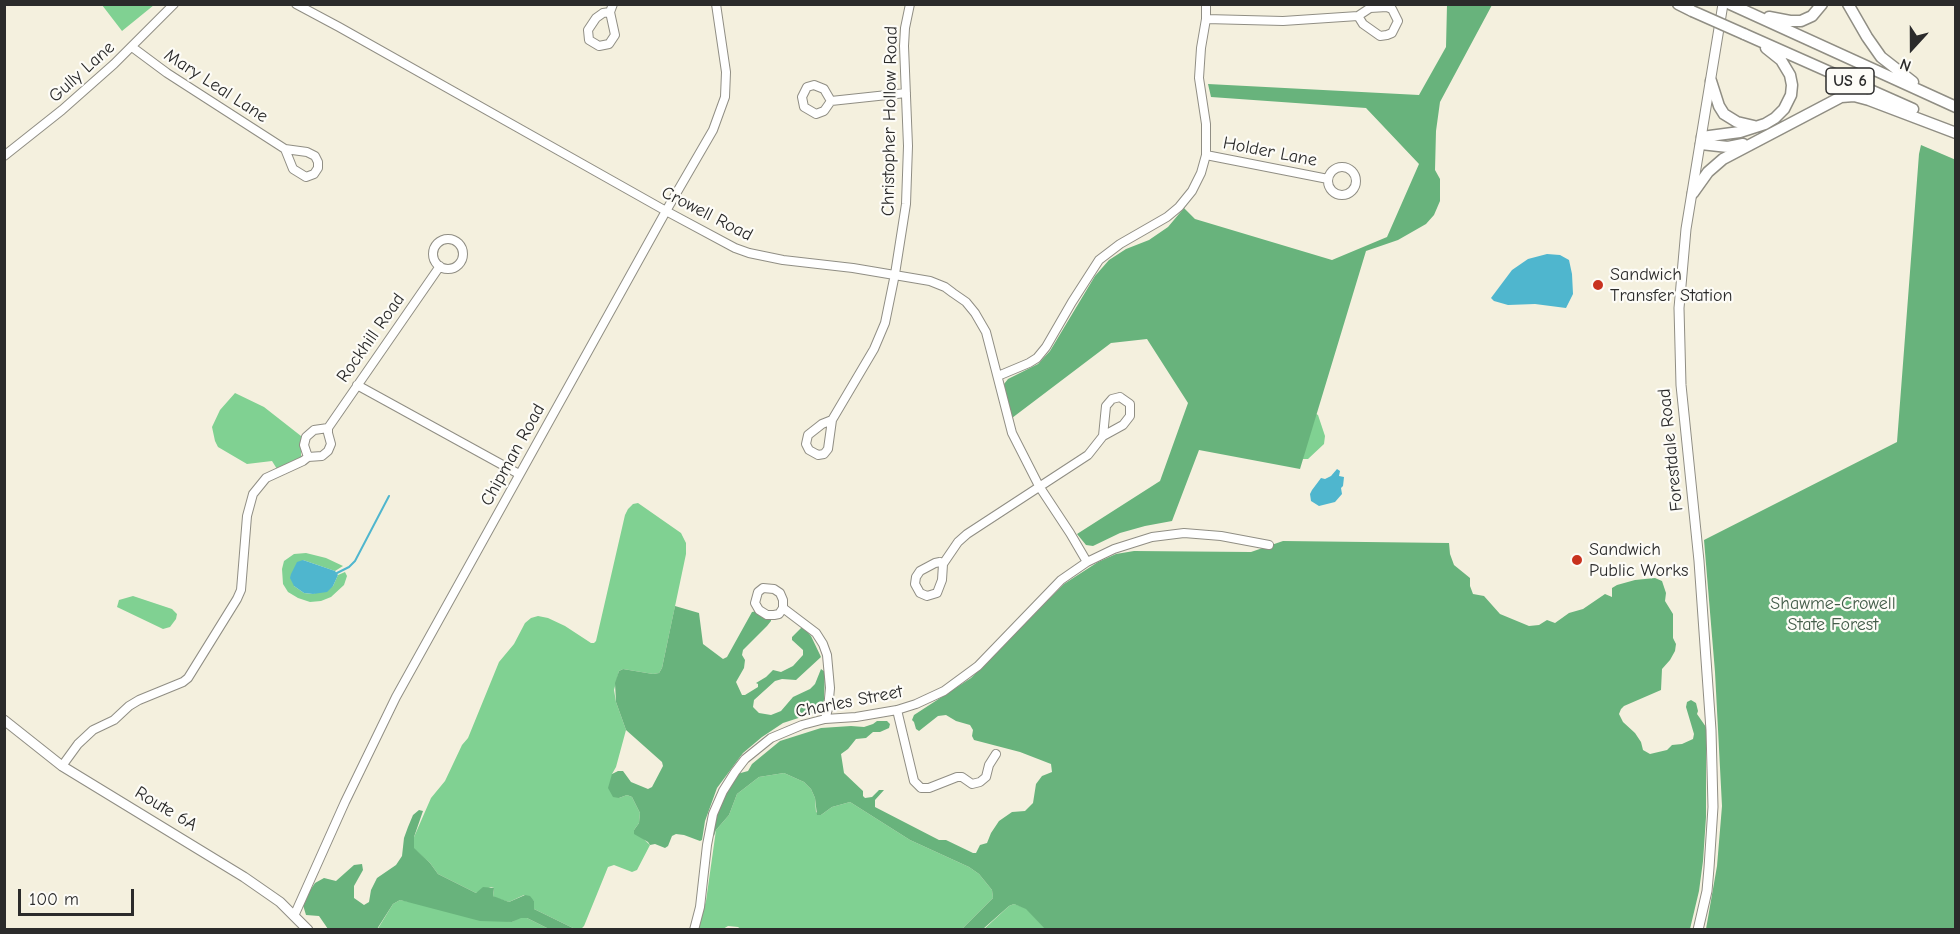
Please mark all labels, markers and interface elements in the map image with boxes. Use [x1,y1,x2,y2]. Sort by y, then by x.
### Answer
north arrow [1882,18,1942,78]
street label: Christopher Hollow Road [878,26,902,216]
street label: Gully Lane [45,37,119,107]
street label: Mary Leal Lane [160,44,272,128]
text: N [1897,55,1914,75]
road number: US 6 [1826,68,1874,94]
street label: Holder Lane [1221,132,1319,172]
street label: Crowell Road [658,182,756,246]
place label: Sandwich Transfer Station [1610,264,1733,306]
marker: Sandwich Transfer Station [1591,278,1605,292]
street label: Rockhill Road [332,289,410,387]
street label: Forestdale Road [1654,387,1688,513]
street label: Chipman Road [476,400,550,510]
place label: Sandwich Public Works [1589,539,1688,582]
marker: Sandwich Public Works [1570,553,1584,567]
park label: Shawme-Crowell State Forest [1770,593,1896,636]
street label: Charles Street [794,681,904,723]
street label: Route 6A [131,782,201,836]
scale bar [21,877,136,915]
text: 100 m [29,889,79,910]

